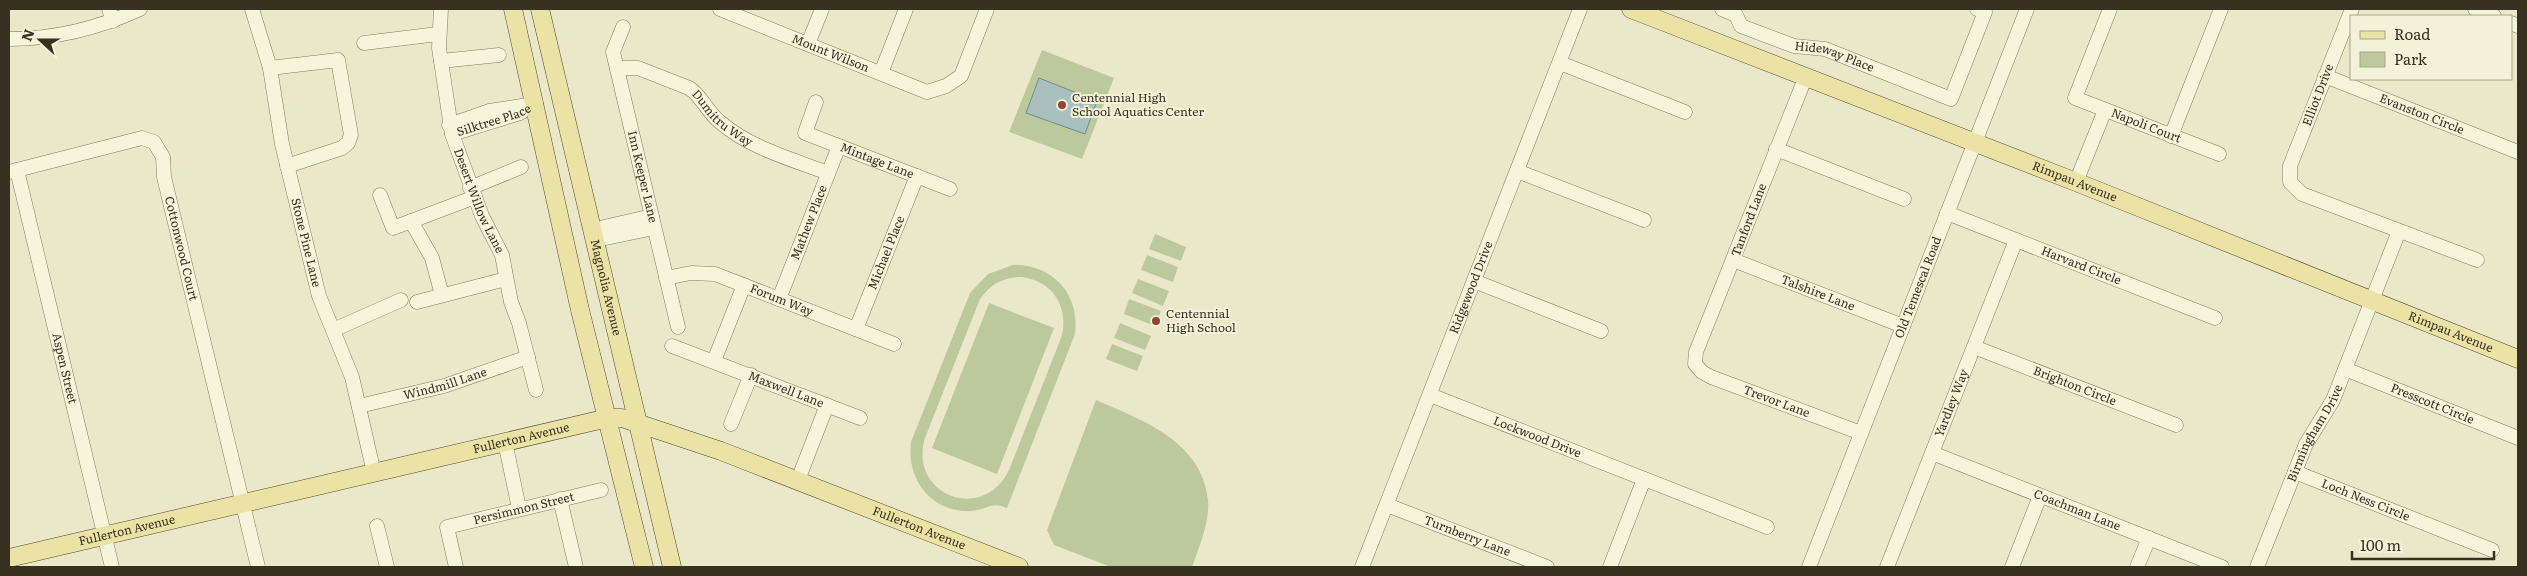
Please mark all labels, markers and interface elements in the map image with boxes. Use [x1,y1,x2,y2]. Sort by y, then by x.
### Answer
north arrow [15,15,65,65]
legend [2350,15,2512,80]
text: Road [2394,22,2430,45]
text: N [15,26,38,44]
street label: Mount Wilson [789,29,872,76]
street label: Hideway Place [1794,36,1877,76]
text: Park [2394,47,2428,70]
street label: Elliot Drive [2297,61,2337,128]
street label: Dumitru Way [688,85,756,150]
place label: Centennial High School Aquatics Center [1072,88,1204,120]
street label: Evanston Circle [2377,88,2467,138]
street label: Silktree Place [454,99,534,140]
marker: Centennial High School Aquatics Center [1056,99,1068,111]
street label: Napoli Court [2109,103,2184,147]
street label: Inn Keeper Lane [624,129,663,224]
street label: Mintage Lane [838,137,917,182]
street label: Desert Willow Lane [450,145,510,256]
street label: Rimpau Avenue [2030,156,2120,206]
street label: Tanford Lane [1726,180,1770,259]
street label: Mathew Place [785,182,831,263]
street label: Cottonwood Court [161,194,204,302]
street label: Stone Pine Lane [287,196,326,289]
street label: Michael Place [863,213,908,292]
street label: Old Temescal Road [1889,233,1945,341]
street label: Magnolia Avenue [587,237,627,337]
street label: Ridgewood Drive [1444,238,1496,336]
street label: Harvard Circle [2039,241,2124,288]
street label: Talshire Lane [1778,269,1858,315]
street label: Forum Way [748,279,816,320]
place label: Centennial High School [1166,304,1236,336]
street label: Rimpau Avenue [2406,306,2496,356]
marker: Centennial High School [1150,315,1162,327]
street label: Aspen Street [48,331,83,406]
street label: Brighton Circle [2031,361,2119,409]
street label: Windmill Lane [401,362,489,403]
street label: Maxwell Lane [746,366,827,411]
street label: Yardley Way [1929,366,1972,440]
street label: Presscott Circle [2388,378,2477,428]
street label: Trevor Lane [1741,380,1813,421]
street label: Birmingham Drive [2282,382,2346,484]
street label: Lockwood Drive [1491,411,1584,461]
street label: Fullerton Avenue [471,417,571,457]
street label: Loch Ness Circle [2319,473,2413,525]
street label: Coachman Lane [2031,484,2124,534]
street label: Persimmon Street [471,487,576,528]
street label: Fullerton Avenue [870,501,969,553]
street label: Fullerton Avenue [76,509,177,549]
street label: Turnberry Lane [1422,510,1514,560]
scale bar [2352,528,2494,560]
text: 100 m [2360,533,2401,556]

